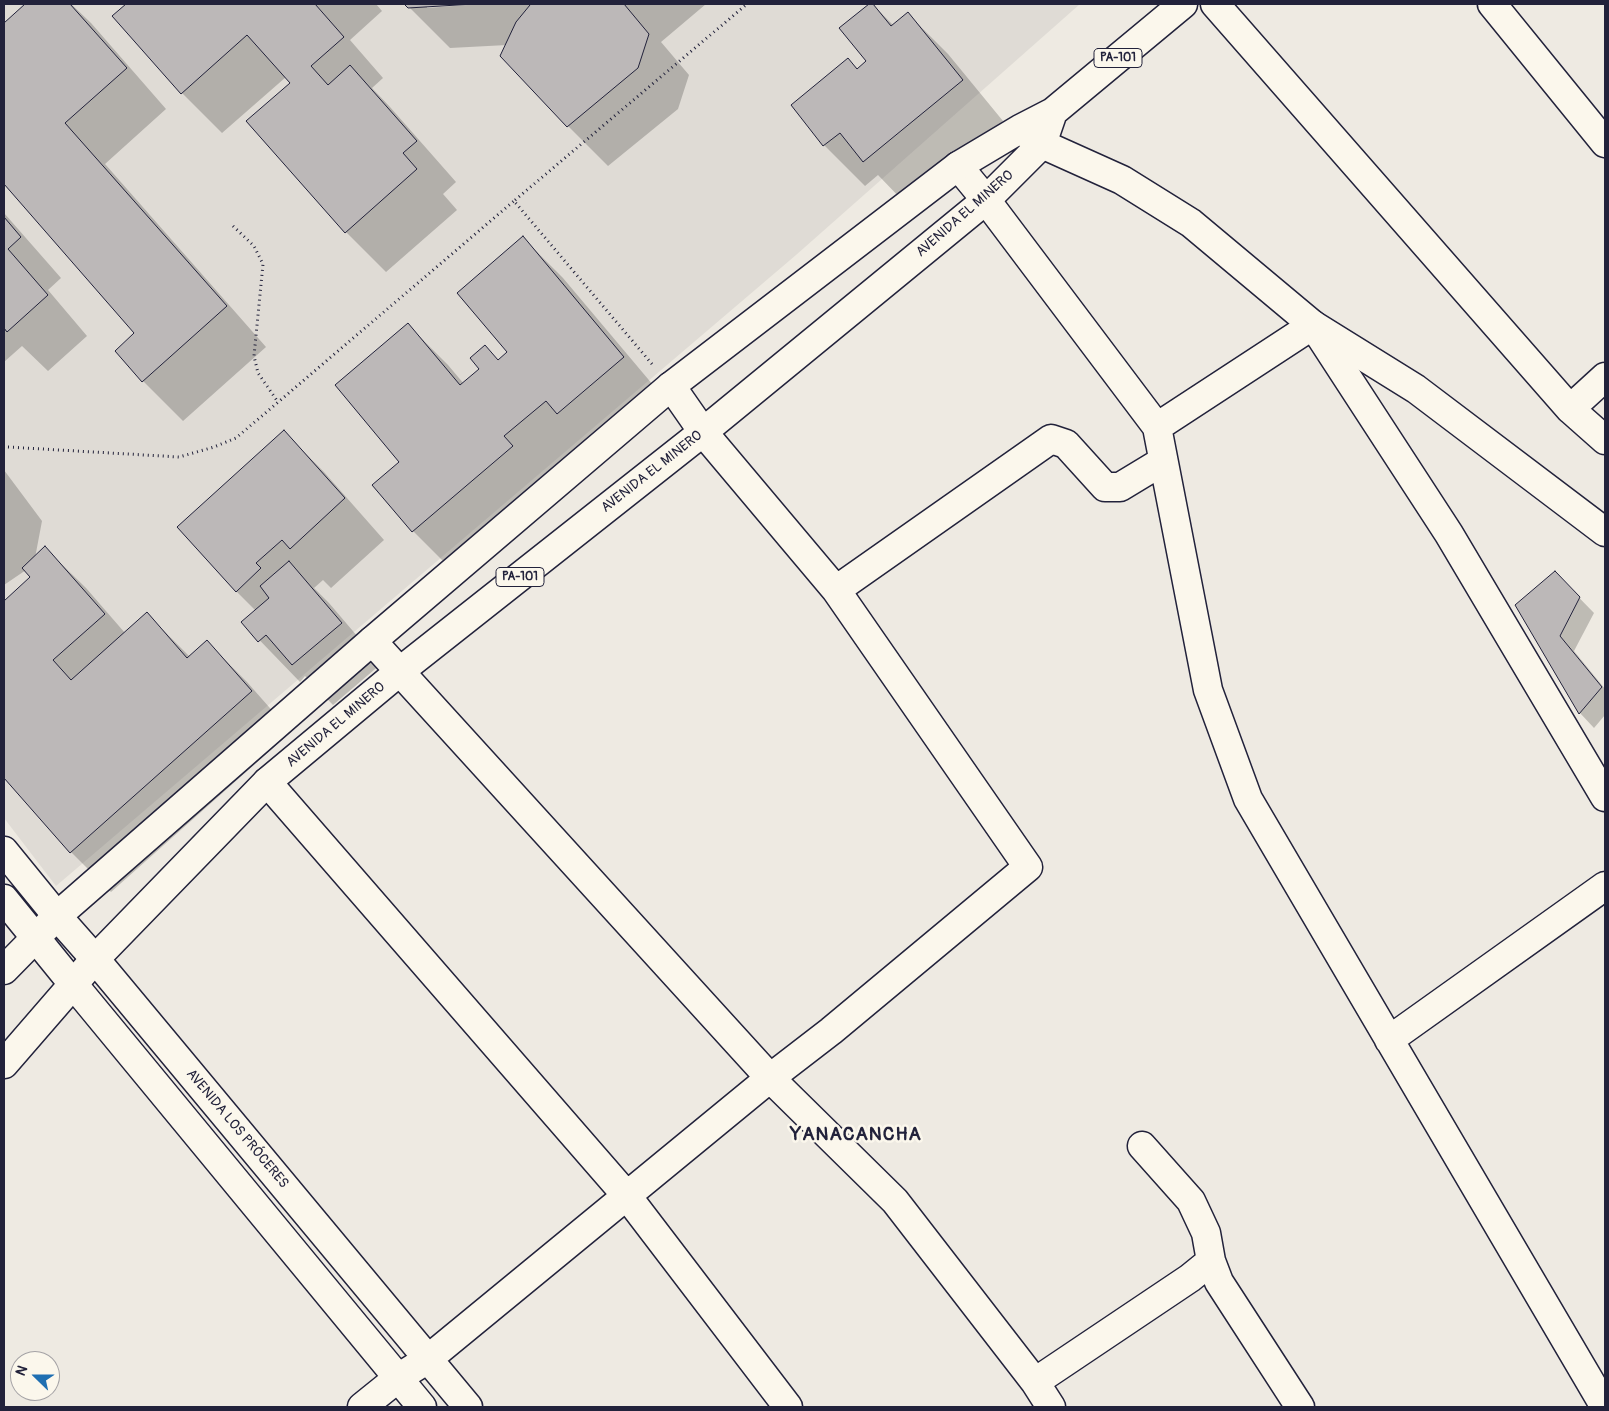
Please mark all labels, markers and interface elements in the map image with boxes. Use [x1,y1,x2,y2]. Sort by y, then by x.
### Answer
road number: PA-101 [1094,48,1142,68]
street label: AVENIDA EL MINERO [913,167,1017,261]
street label: AVENIDA EL MINERO [598,427,706,517]
road number: PA-101 [496,568,544,586]
street label: AVENIDA EL MINERO [283,679,389,771]
street label: AVENIDA LOS PRÓCERES [182,1066,292,1192]
district label: YANACANCHA [789,1124,923,1146]
north arrow [10,1351,60,1401]
text: N [12,1363,31,1378]

